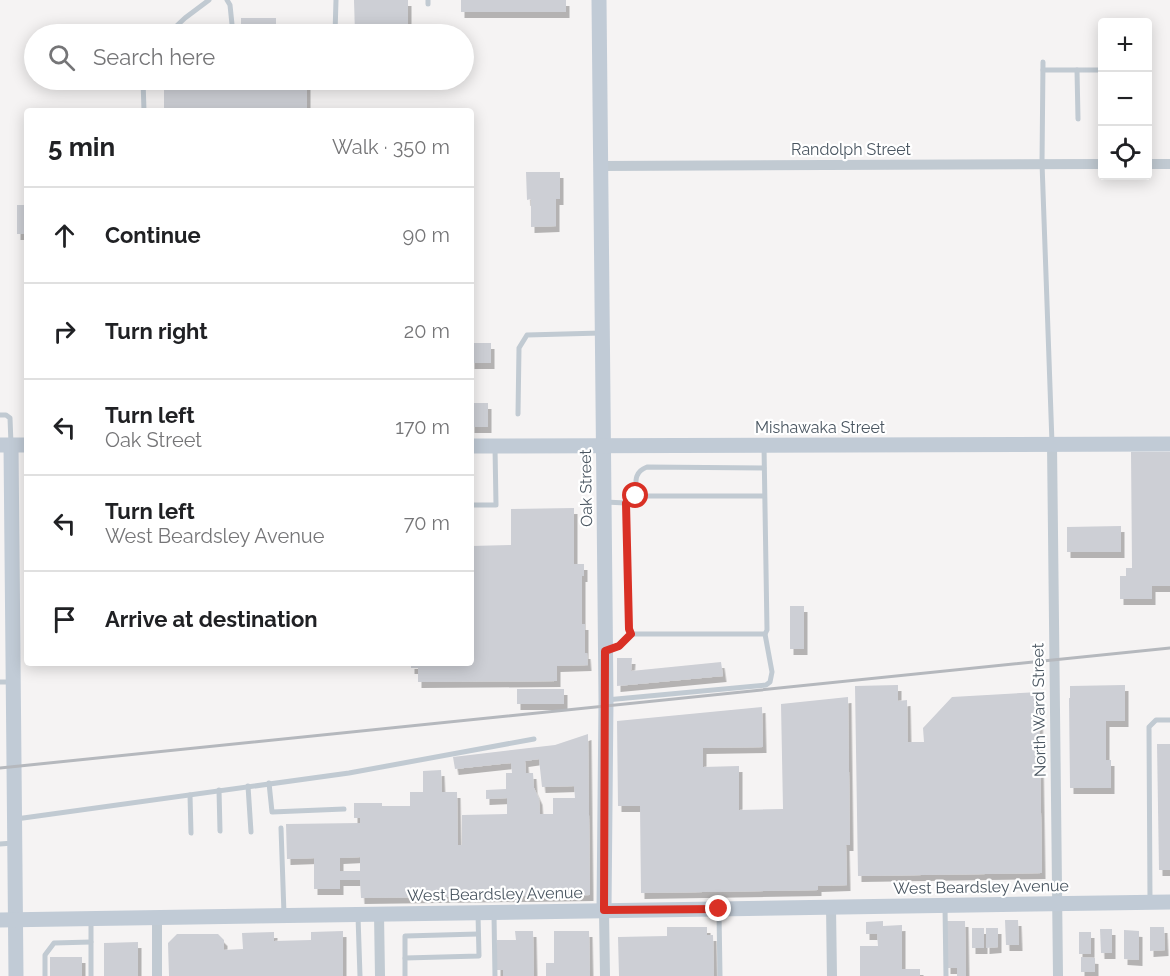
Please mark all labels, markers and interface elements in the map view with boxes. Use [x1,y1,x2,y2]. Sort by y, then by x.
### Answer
map controls [1098,18,1152,180]
button: + [1098,18,1152,72]
search box [24,24,474,90]
icon: search [45,41,78,74]
text: Search here [93,44,215,70]
button: − [1098,72,1152,126]
button: locate [1098,126,1152,180]
text: 5 min [48,132,115,162]
text: Walk · 350 m [332,135,450,159]
street label: Randolph Street [791,140,912,159]
icon: ahead [48,219,81,252]
text: Continue [105,222,201,248]
text: 90 m [403,223,450,247]
icon: right [48,315,81,348]
text: Turn right [105,318,208,344]
text: 20 m [404,319,450,343]
text: Turn left [105,402,195,428]
icon: left [48,411,81,444]
text: 170 m [395,415,450,439]
street label: Mishawaka Street [755,418,886,437]
text: Oak Street [105,428,202,452]
street label: Oak Street [576,448,596,527]
route start [622,482,648,508]
text: Turn left [105,498,195,524]
icon: left [48,507,81,540]
text: 70 m [404,511,450,535]
text: West Beardsley Avenue [105,524,324,548]
icon: arrive [48,603,81,636]
text: Arrive at destination [105,606,318,632]
street label: North Ward Street [1028,642,1050,777]
street label: West Beardsley Avenue [893,876,1069,898]
street label: West Beardsley Avenue [407,883,583,905]
route end [705,895,731,921]

